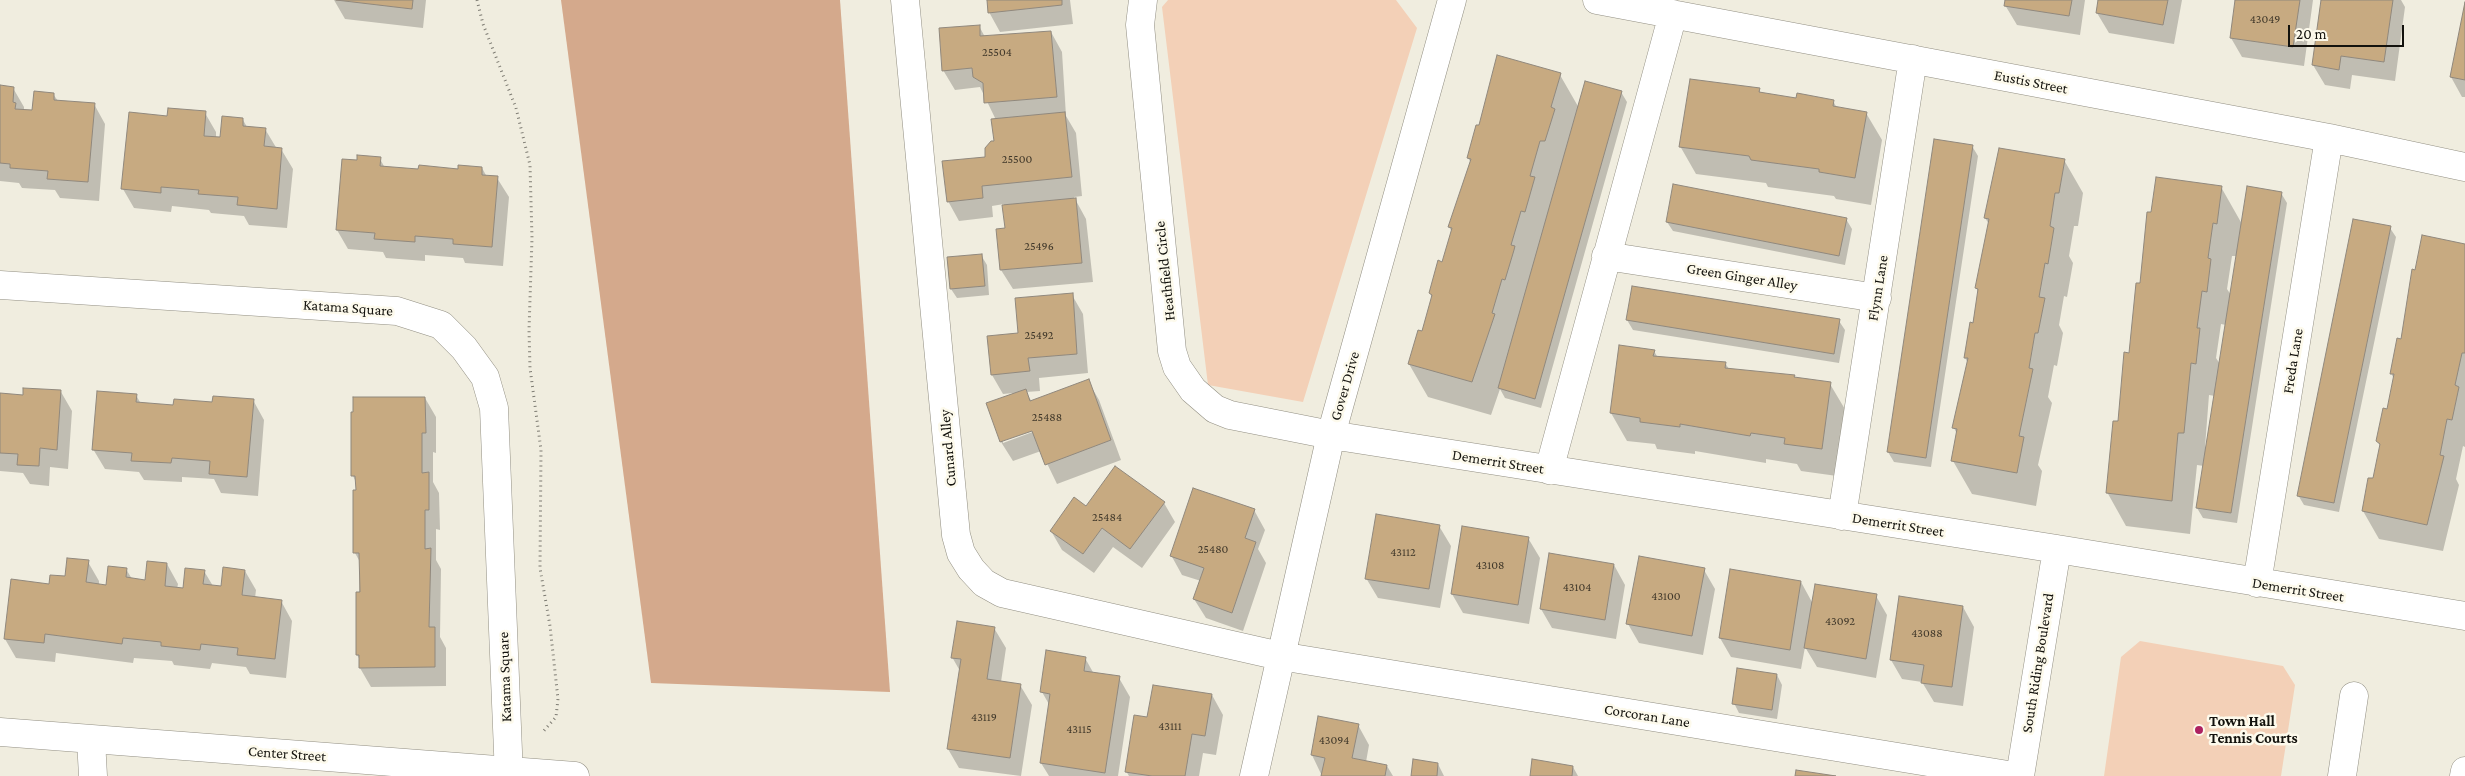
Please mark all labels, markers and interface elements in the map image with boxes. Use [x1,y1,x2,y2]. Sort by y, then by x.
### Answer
house number: 43049 [2250,12,2280,26]
scale bar [2290,15,2406,47]
text: 20 m [2296,26,2327,42]
house number: 25504 [982,45,1012,59]
street label: Eustis Street [1993,66,2069,98]
house number: 25500 [1002,152,1032,166]
street label: Heathfield Circle [1151,220,1179,322]
house number: 25496 [1024,239,1054,253]
street label: Flynn Lane [1864,254,1892,322]
street label: Green Ginger Alley [1685,259,1799,295]
street label: Katama Square [302,296,394,320]
street label: Freda Lane [2279,327,2307,395]
house number: 25492 [1024,328,1054,342]
street label: Gover Drive [1327,349,1363,423]
street label: Cunard Alley [936,409,960,487]
house number: 25488 [1032,410,1062,424]
street label: Demerrit Street [1451,446,1545,478]
street label: Demerrit Street [1851,509,1945,541]
house number: 25484 [1092,510,1122,524]
house number: 25480 [1198,542,1228,556]
house number: 43112 [1390,545,1416,559]
house number: 43108 [1476,558,1504,572]
street label: Demerrit Street [2251,574,2345,606]
house number: 43104 [1563,580,1591,594]
house number: 43100 [1651,589,1681,603]
street label: South Riding Boulevard [2018,592,2058,734]
house number: 43092 [1825,614,1855,628]
house number: 43088 [1911,626,1943,640]
street label: Katama Square [494,632,516,722]
street label: Corcoran Lane [1603,700,1691,732]
house number: 43119 [971,710,997,724]
place label: Town Hall Tennis Courts [2209,712,2298,747]
house number: 43111 [1158,719,1182,733]
house number: 43115 [1066,722,1092,736]
marker: Town Hall Tennis Courts [2193,724,2205,736]
house number: 43094 [1319,733,1349,747]
street label: Center Street [247,742,327,766]

